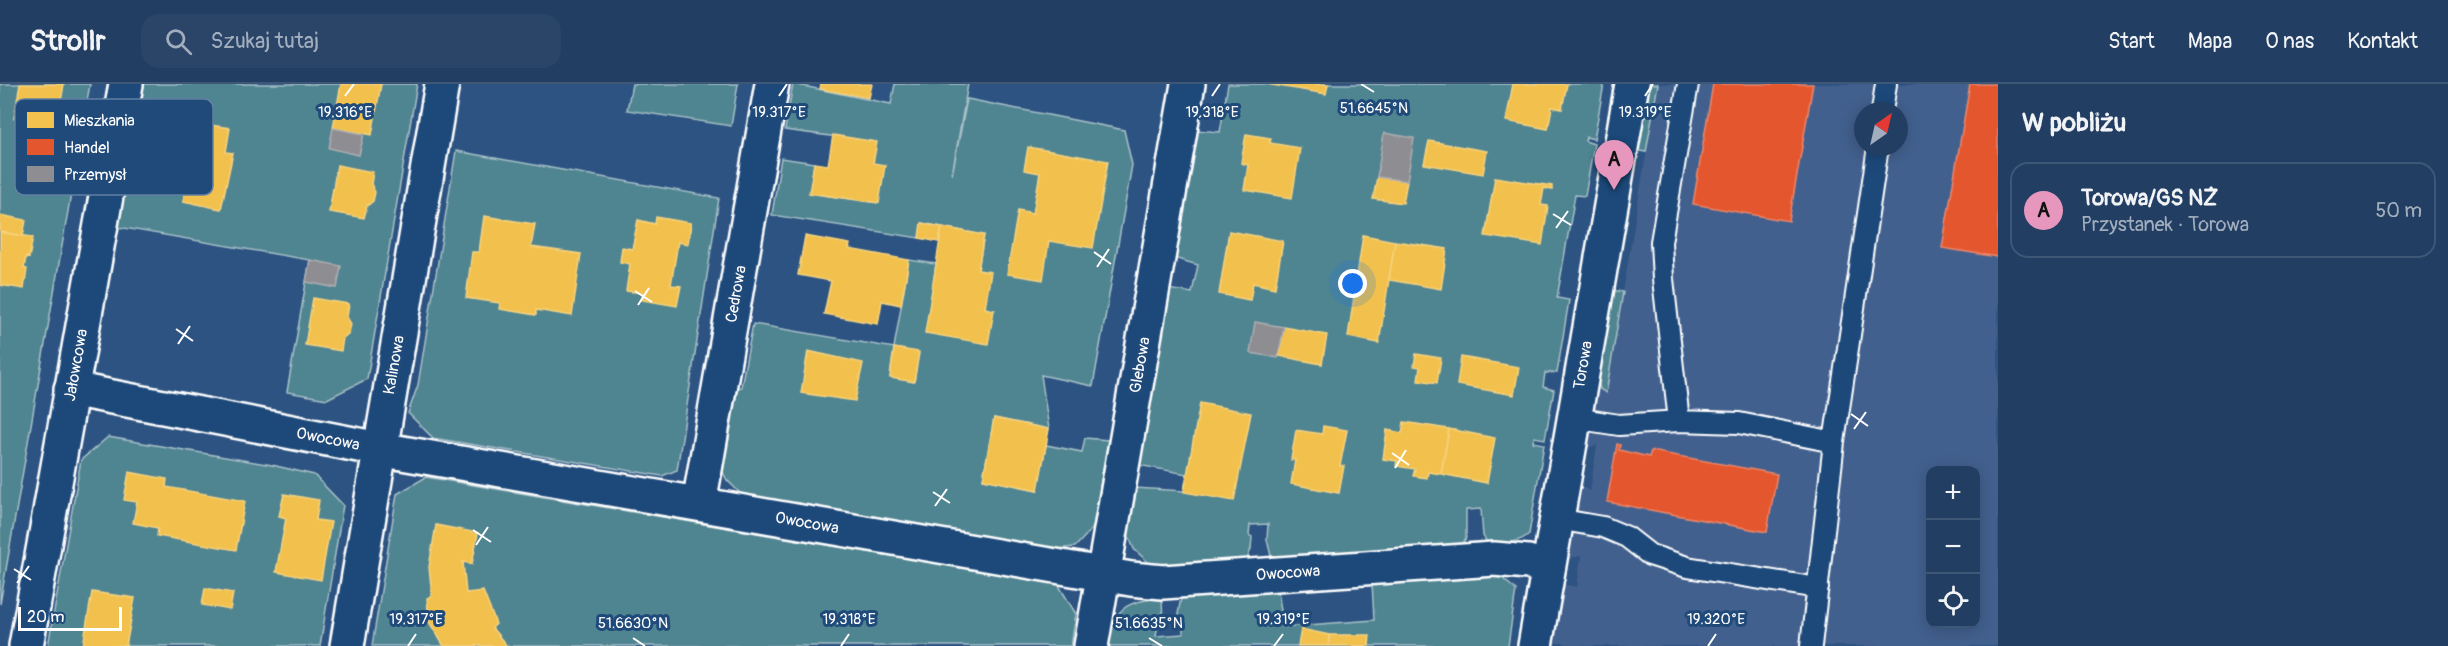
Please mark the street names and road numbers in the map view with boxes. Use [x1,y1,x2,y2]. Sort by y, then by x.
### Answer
street label: Cedrowa [721,264,751,324]
street label: Jałowcowa [60,327,92,403]
street label: Kalinowa [379,334,409,396]
street label: Glebowa [1125,335,1155,395]
street label: Torowa [1569,339,1597,391]
street label: Owocowa [295,423,361,455]
street label: Owocowa [774,508,840,538]
street label: Owocowa [1255,561,1321,585]

